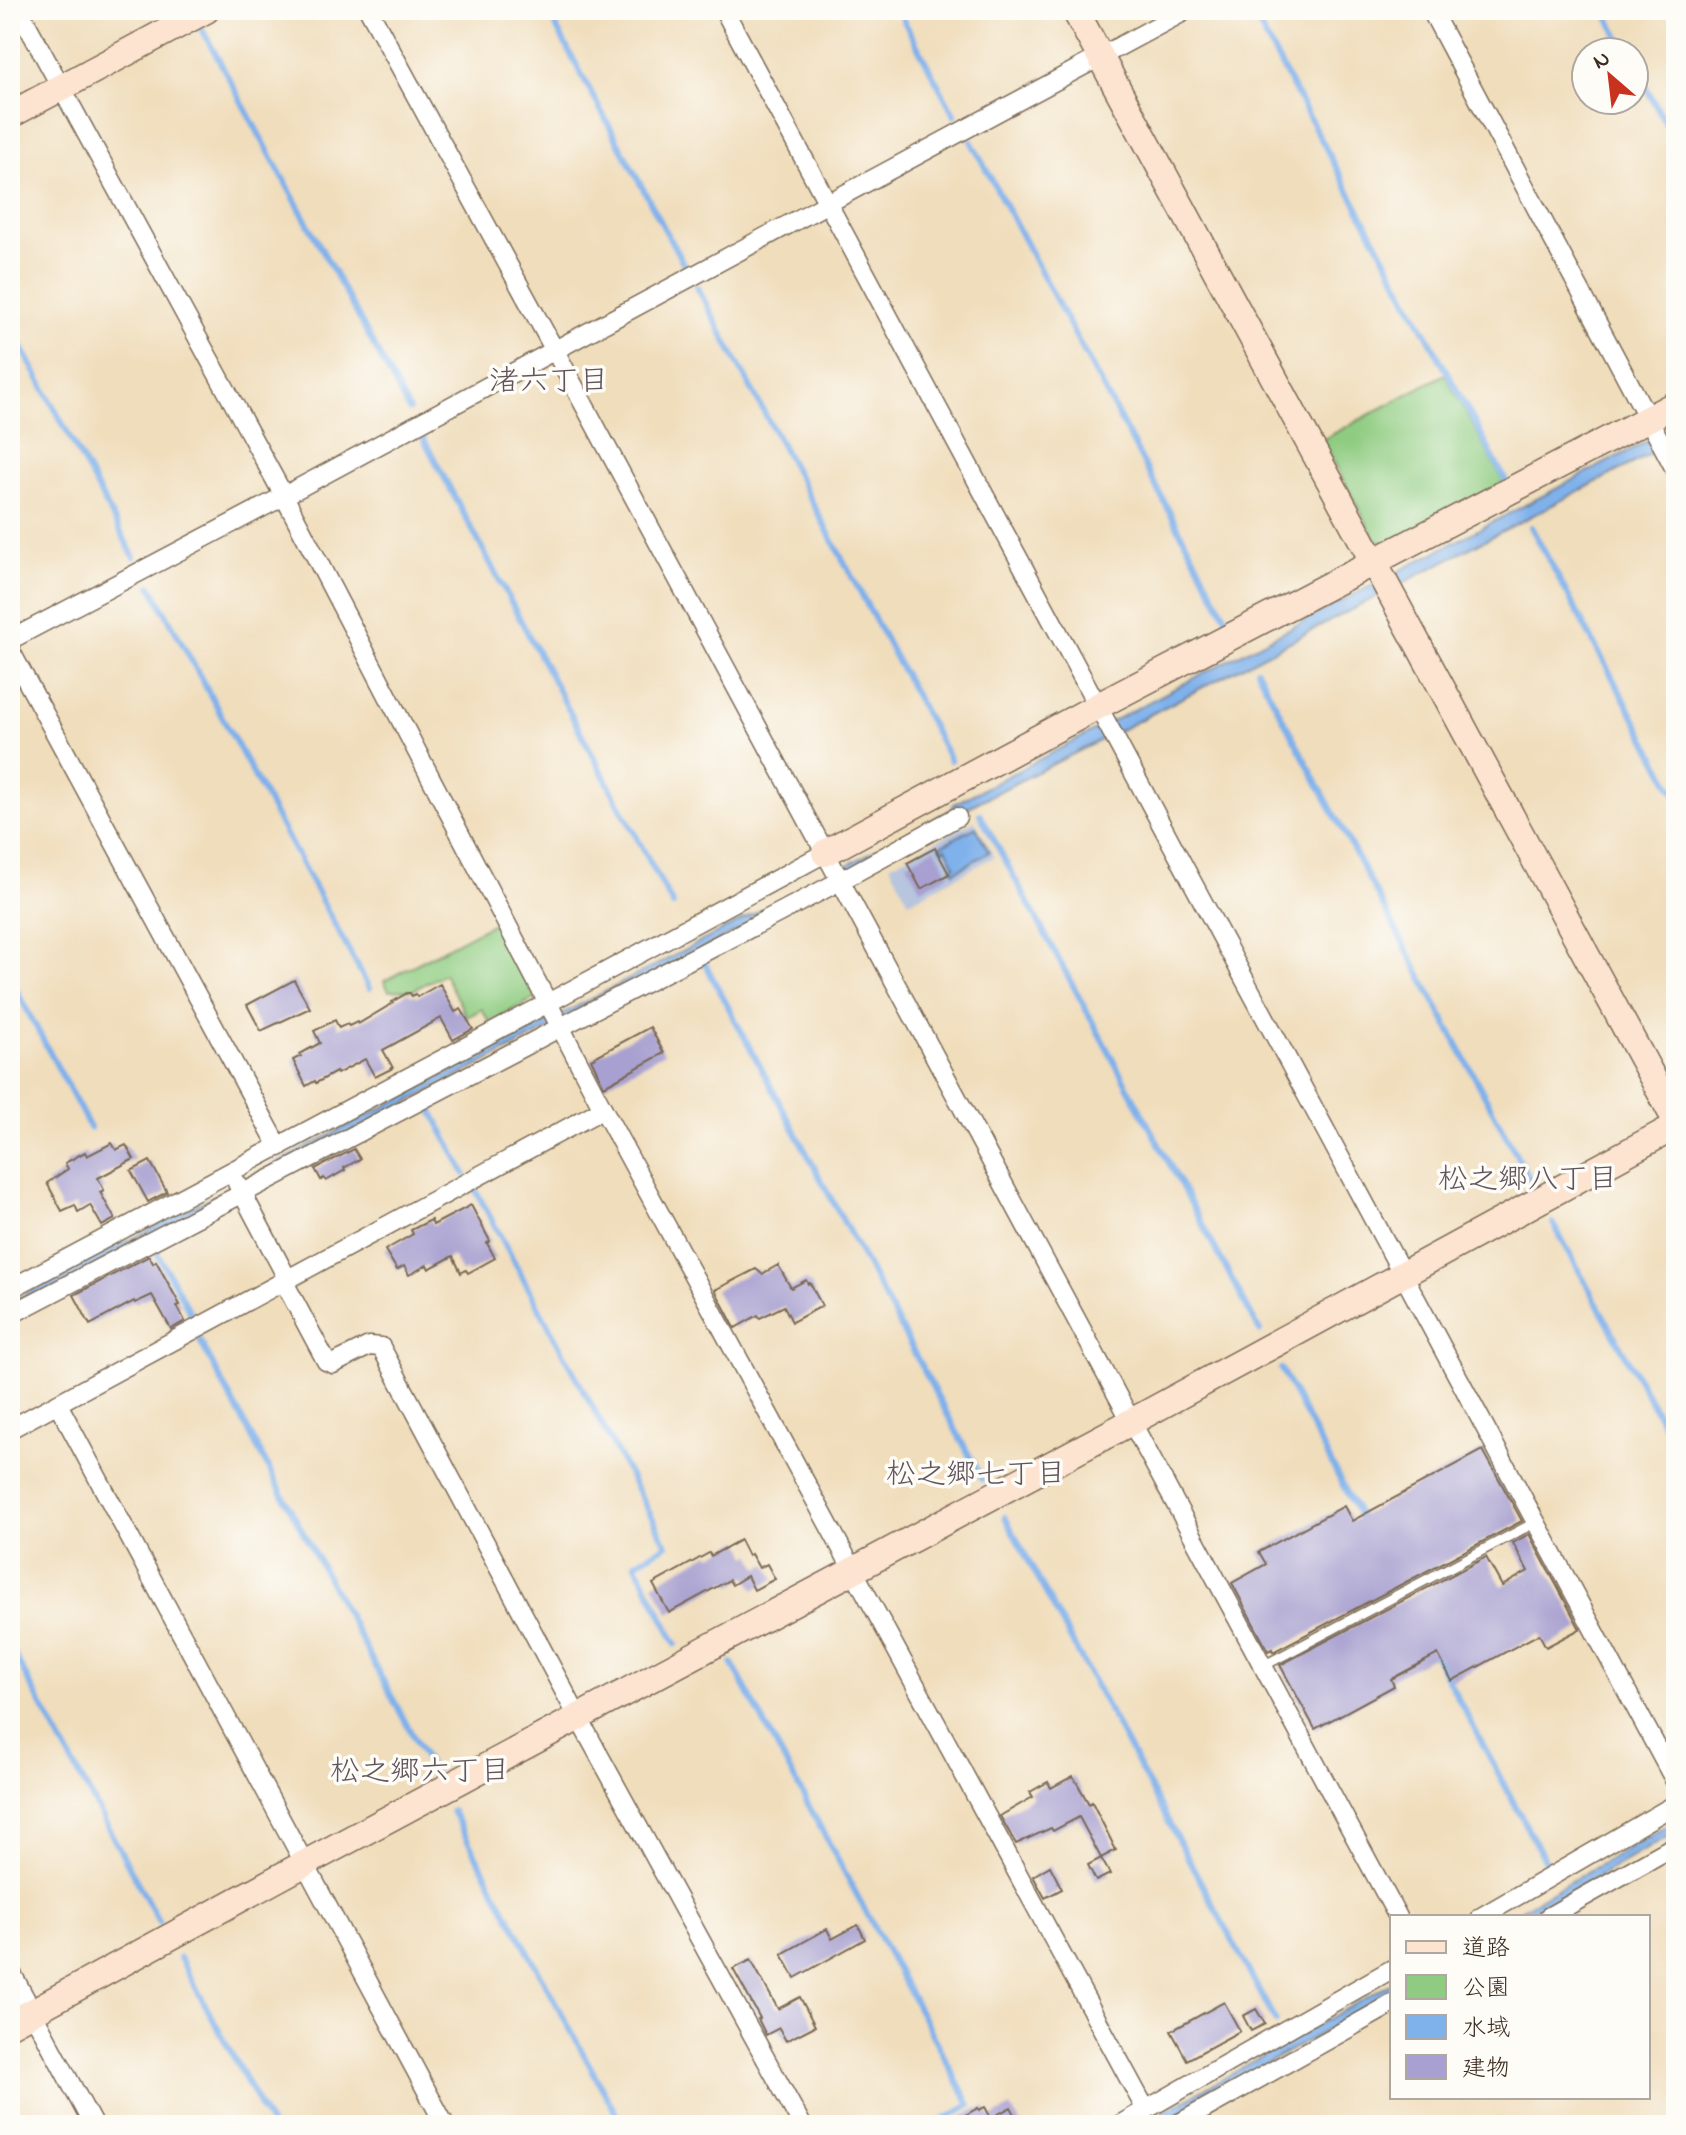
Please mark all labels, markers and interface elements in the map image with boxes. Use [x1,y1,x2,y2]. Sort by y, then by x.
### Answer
north arrow [1570,36,1650,116]
text: N [1588,43,1616,79]
district label: 渚六丁目 [489,361,609,405]
district label: 松之郷八丁目 [1438,1159,1618,1203]
district label: 松之郷七丁目 [886,1454,1066,1498]
district label: 松之郷六丁目 [330,1751,510,1795]
legend [1390,1915,1650,2099]
text: 道路 [1462,1932,1510,1967]
text: 公園 [1462,1972,1510,2007]
text: 水域 [1462,2012,1510,2047]
text: 建物 [1462,2052,1510,2087]

